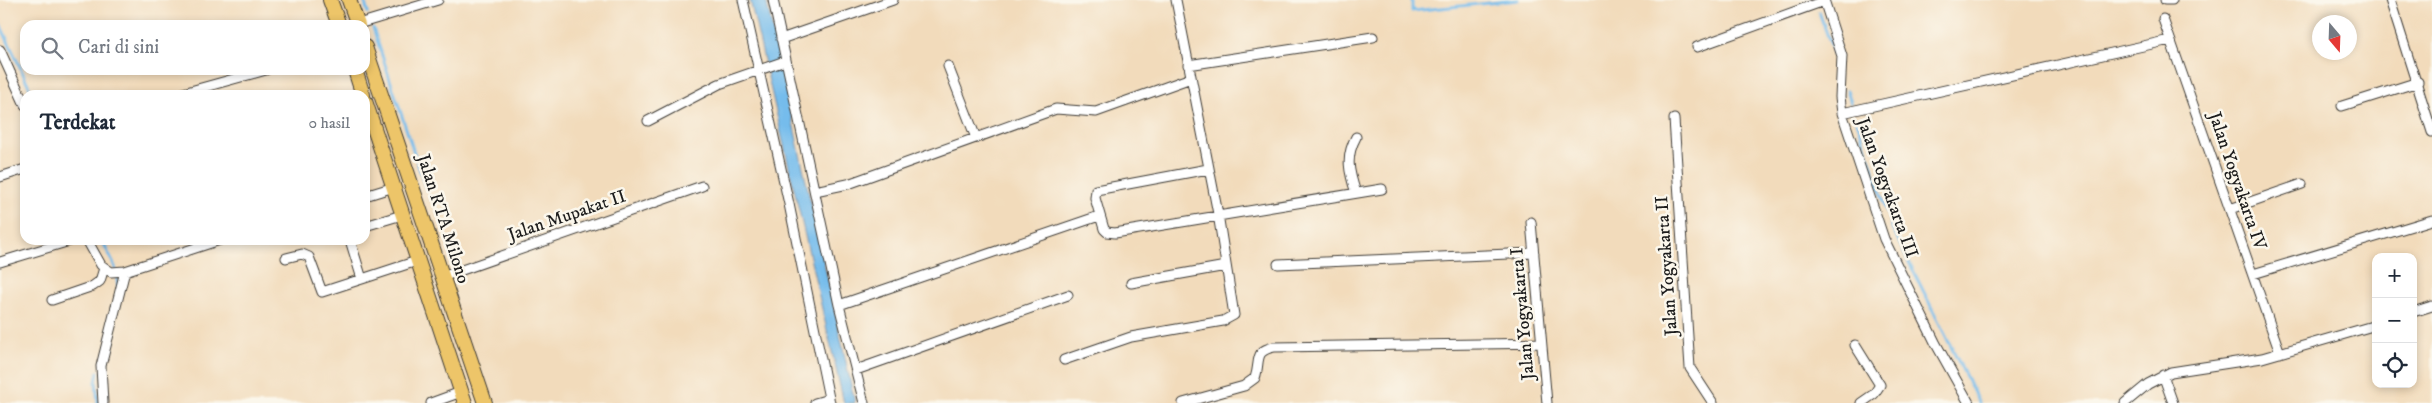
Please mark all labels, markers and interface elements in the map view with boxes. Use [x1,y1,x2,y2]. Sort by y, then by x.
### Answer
north arrow [2312,15,2357,60]
search box [20,20,370,75]
icon: search [38,34,66,62]
text: Cari di sini [78,36,159,59]
street label: Jalan Yogyakarta IV [2202,107,2271,253]
text: Terdekat [40,110,115,136]
text: 0 hasil [309,113,350,133]
street label: Jalan Yogyakarta III [1851,113,1923,261]
street label: Jalan RTA Milono [411,150,474,287]
street label: Jalan Mupakat II [503,186,629,247]
street label: Jalan Yogyakarta II [1651,195,1683,339]
street label: Jalan Yogyakarta I [1506,247,1540,383]
map controls [2372,253,2417,388]
button: + [2372,253,2417,298]
button: − [2372,298,2417,343]
button: locate [2372,343,2417,388]

